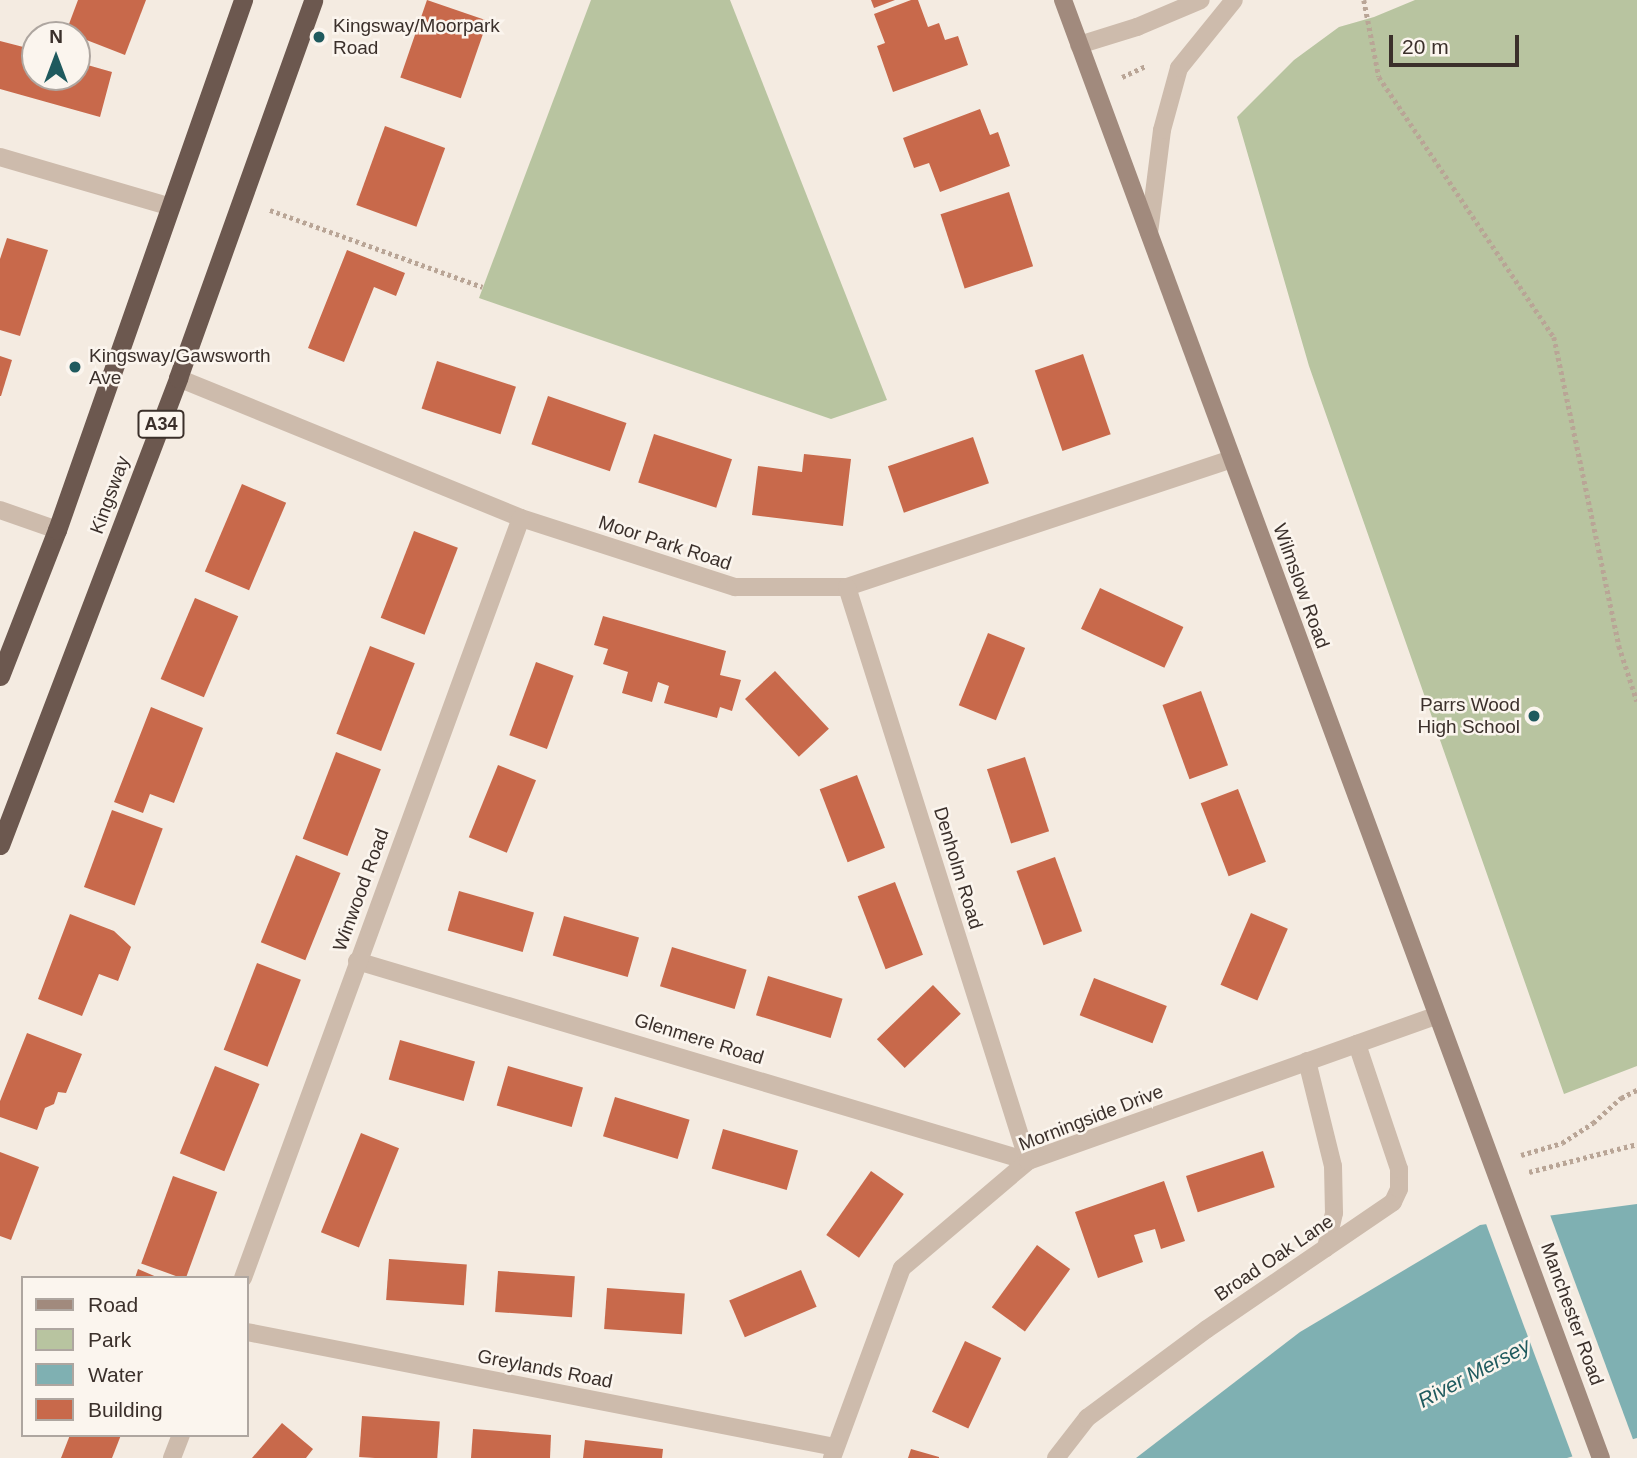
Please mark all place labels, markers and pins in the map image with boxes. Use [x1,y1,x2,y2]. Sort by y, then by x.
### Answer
place label: Kingsway/Moorpark Road [333,15,500,59]
marker: Kingsway/Moorpark Road [311,29,327,45]
place label: Kingsway/Gawsworth Ave [89,345,271,389]
marker: Kingsway/Gawsworth Ave [67,359,83,375]
place label: Parrs Wood High School [1418,694,1520,738]
marker: Parrs Wood High School [1526,708,1542,724]

